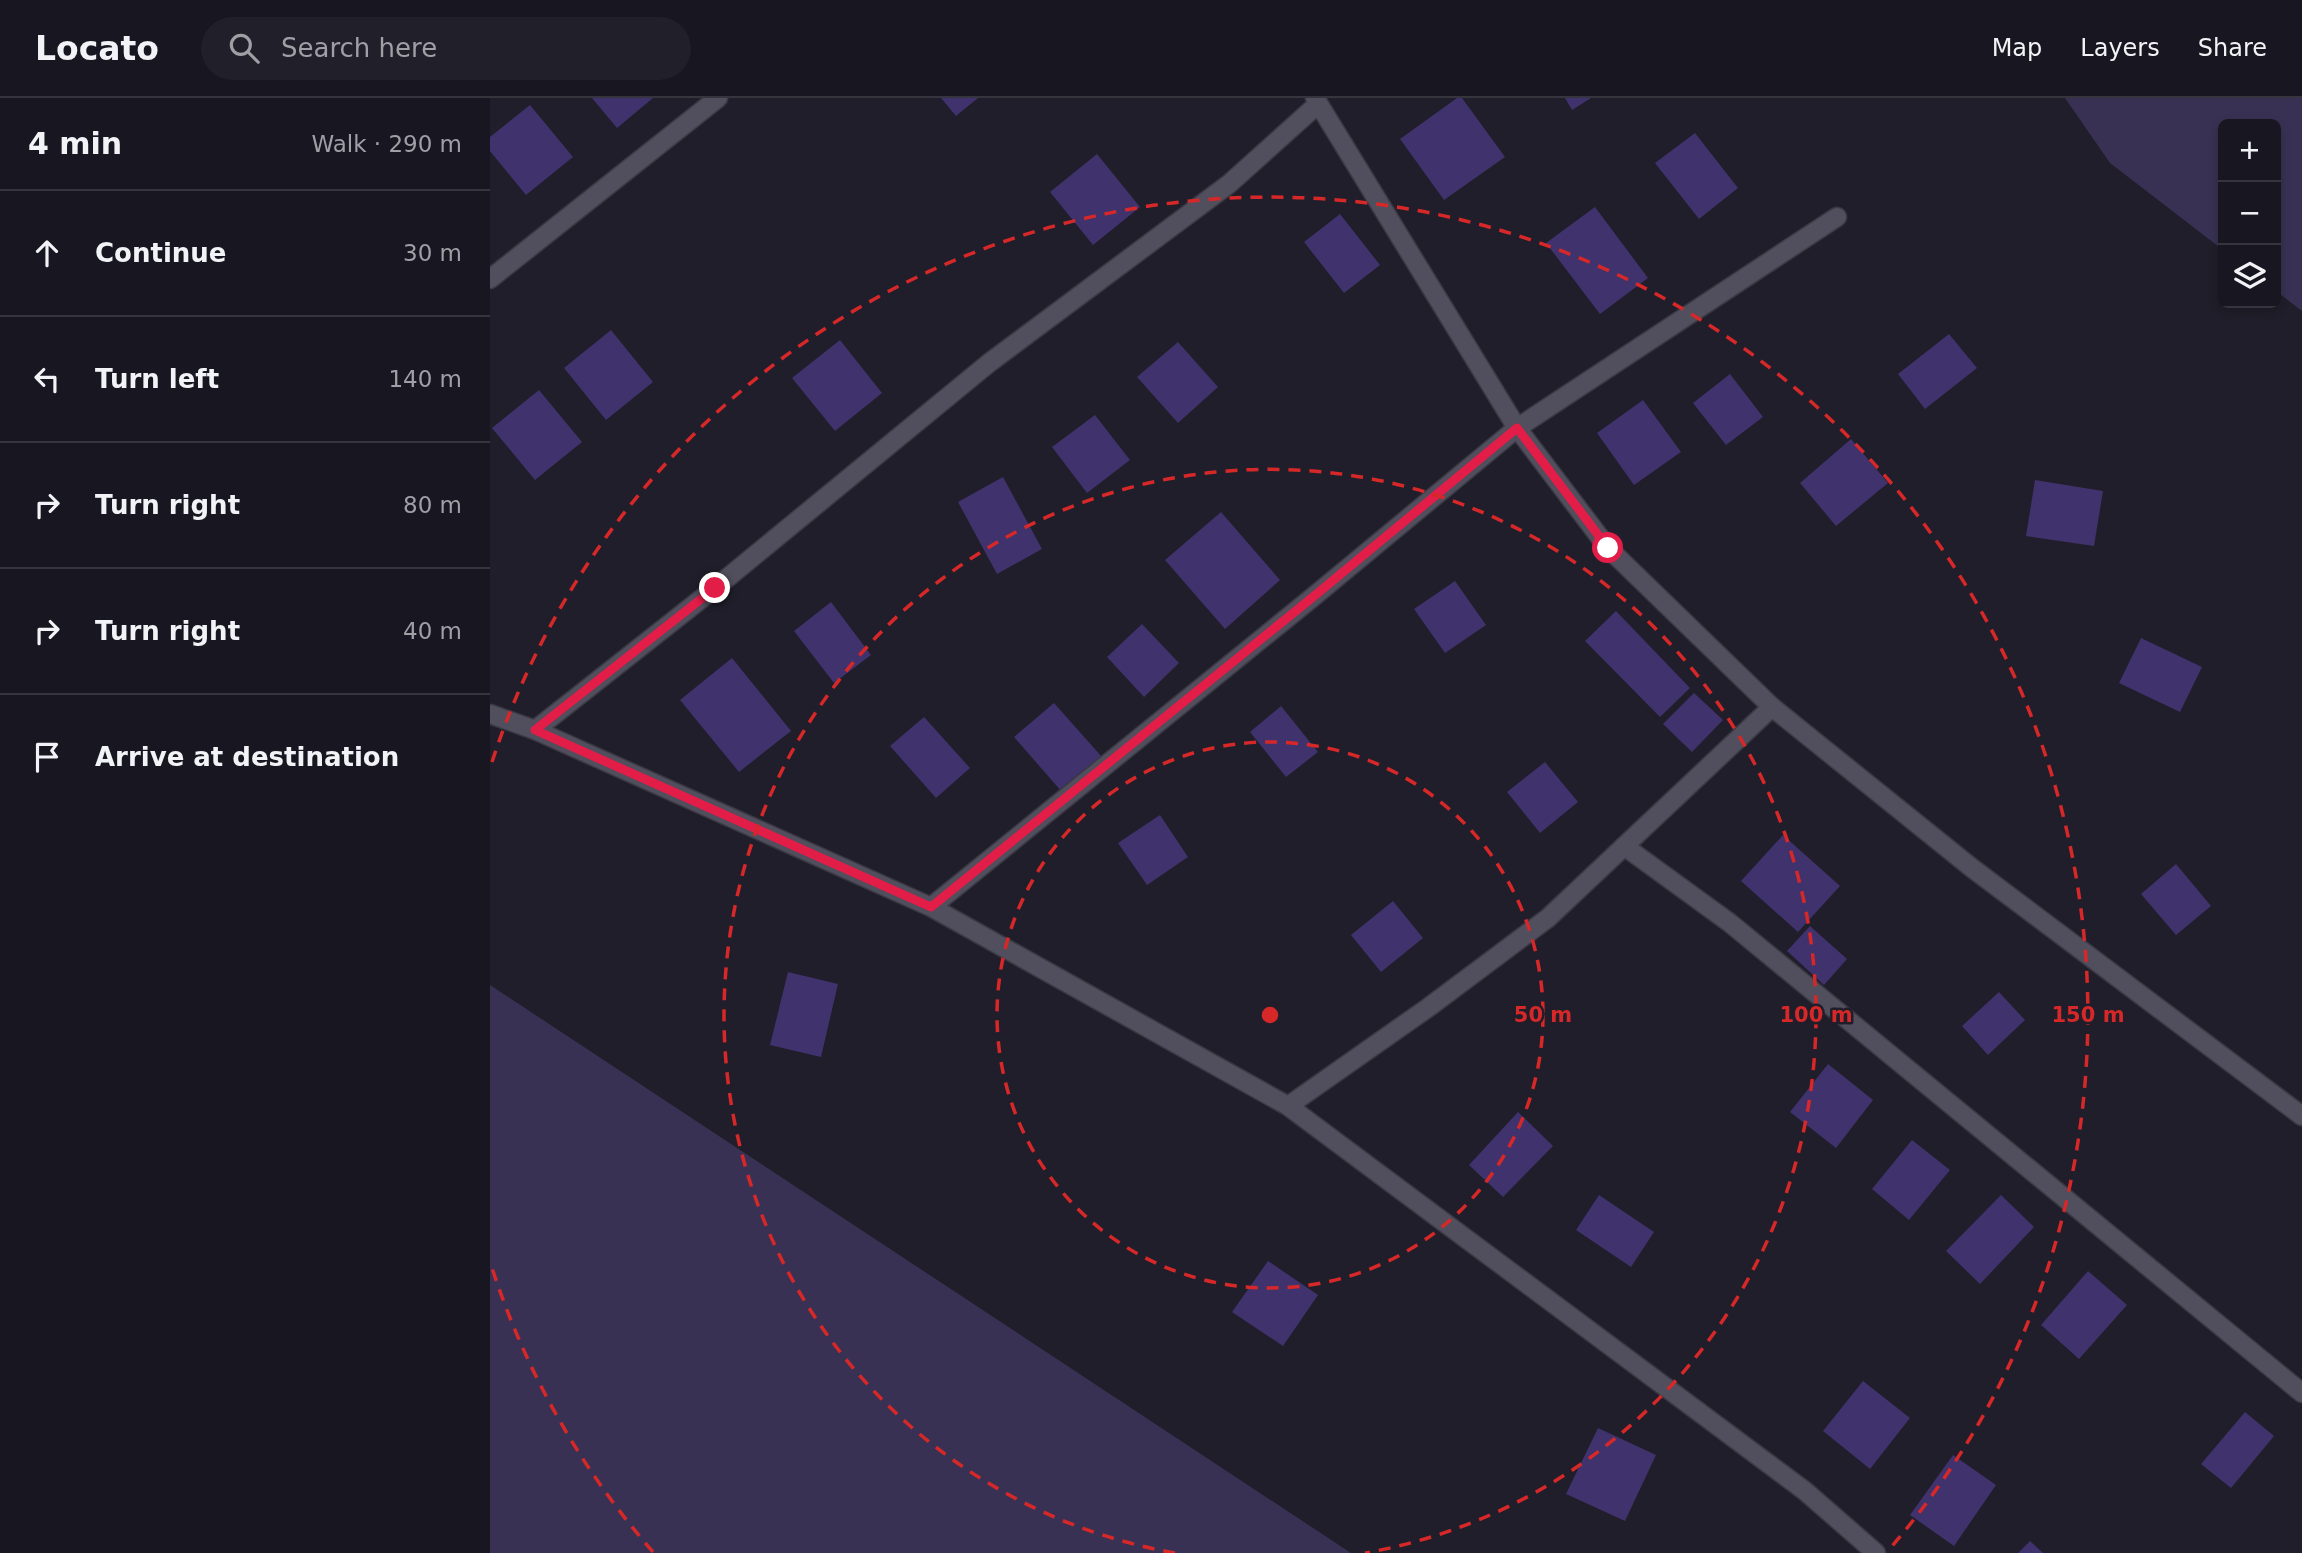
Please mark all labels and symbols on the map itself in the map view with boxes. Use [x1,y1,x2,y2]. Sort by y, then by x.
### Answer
route start [1592,532,1623,563]
route end [699,572,730,603]
centre of rings [1258,1003,1282,1027]
text: 50 m [1514,1003,1572,1027]
text: 100 m [1779,1003,1853,1027]
text: 150 m [2051,1003,2125,1027]

